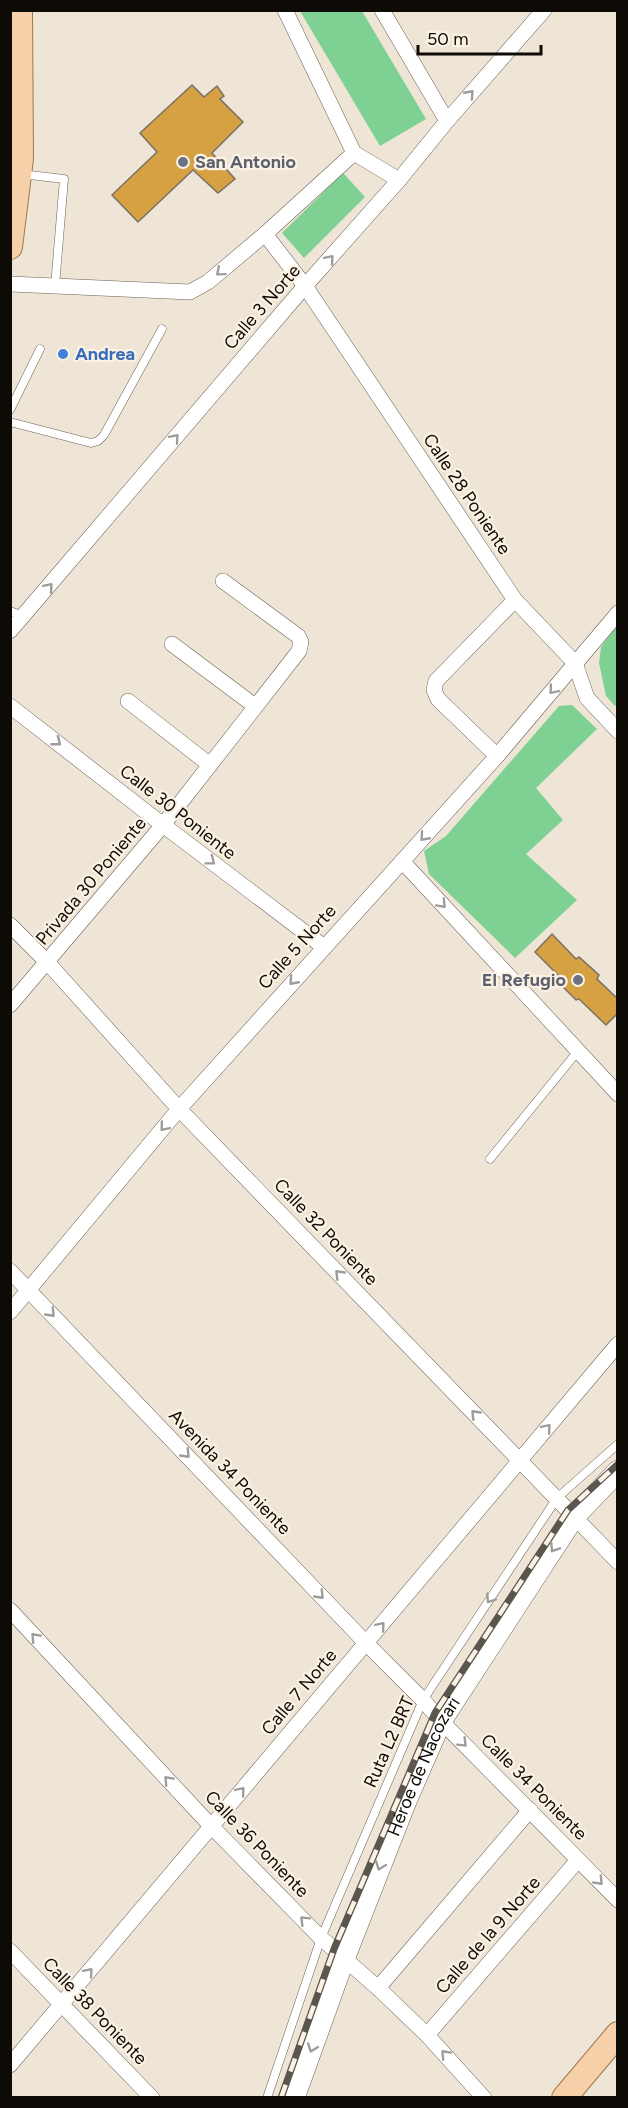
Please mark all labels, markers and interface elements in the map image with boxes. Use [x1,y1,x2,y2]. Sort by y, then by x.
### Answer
scale bar [418,18,541,56]
text: 50 m [427,28,469,50]
one-way arrow [463,91,474,101]
place label: San Antonio [195,151,296,173]
marker: San Antonio [176,155,190,169]
one-way arrow [323,255,334,265]
street label: Calle 3 Norte [219,260,305,354]
one-way arrow [216,265,227,276]
place label: Andrea [75,343,135,365]
marker: Andrea [56,347,70,361]
street label: Calle 28 Poniente [418,429,516,559]
one-way arrow [168,434,179,445]
one-way arrow [41,583,52,594]
one-way arrow [549,683,560,694]
one-way arrow [50,734,61,745]
street label: Calle 30 Poniente [115,760,241,864]
street label: Privada 30 Poniente [31,812,151,949]
one-way arrow [420,830,431,840]
one-way arrow [204,854,215,865]
one-way arrow [435,898,446,908]
street label: Calle 5 Norte [253,900,341,994]
place label: El Refugio [482,969,566,991]
marker: El Refugio [571,973,585,987]
one-way arrow [289,974,300,985]
one-way arrow [160,1120,171,1131]
street label: Calle 32 Poniente [269,1174,383,1290]
one-way arrow [336,1271,347,1282]
one-way arrow [44,1306,55,1316]
street label: Avenida 34 Poniente [164,1405,296,1540]
one-way arrow [471,1411,482,1421]
one-way arrow [540,1424,551,1435]
one-way arrow [178,1446,189,1457]
one-way arrow [549,1542,561,1552]
one-way arrow [313,1588,324,1599]
one-way arrow [486,1592,497,1603]
one-way arrow [373,1622,384,1633]
one-way arrow [32,1633,43,1644]
street label: Calle 7 Norte [257,1644,341,1739]
street label: Ruta L2 BRT [359,1693,419,1791]
street label: Héroe de Nacozari [382,1693,465,1839]
street label: Calle 34 Poniente [476,1729,592,1845]
one-way arrow [455,1735,466,1746]
one-way arrow [164,1776,175,1786]
street label: Calle 36 Poniente [200,1786,314,1902]
one-way arrow [234,1787,245,1798]
one-way arrow [375,1860,388,1870]
street label: Calle de la 9 Norte [431,1872,545,1998]
one-way arrow [592,1874,603,1885]
one-way arrow [300,1916,311,1927]
street label: Calle 38 Poniente [38,1953,152,2069]
one-way arrow [82,1968,93,1979]
one-way arrow [306,2042,319,2053]
one-way arrow [441,2051,452,2061]

